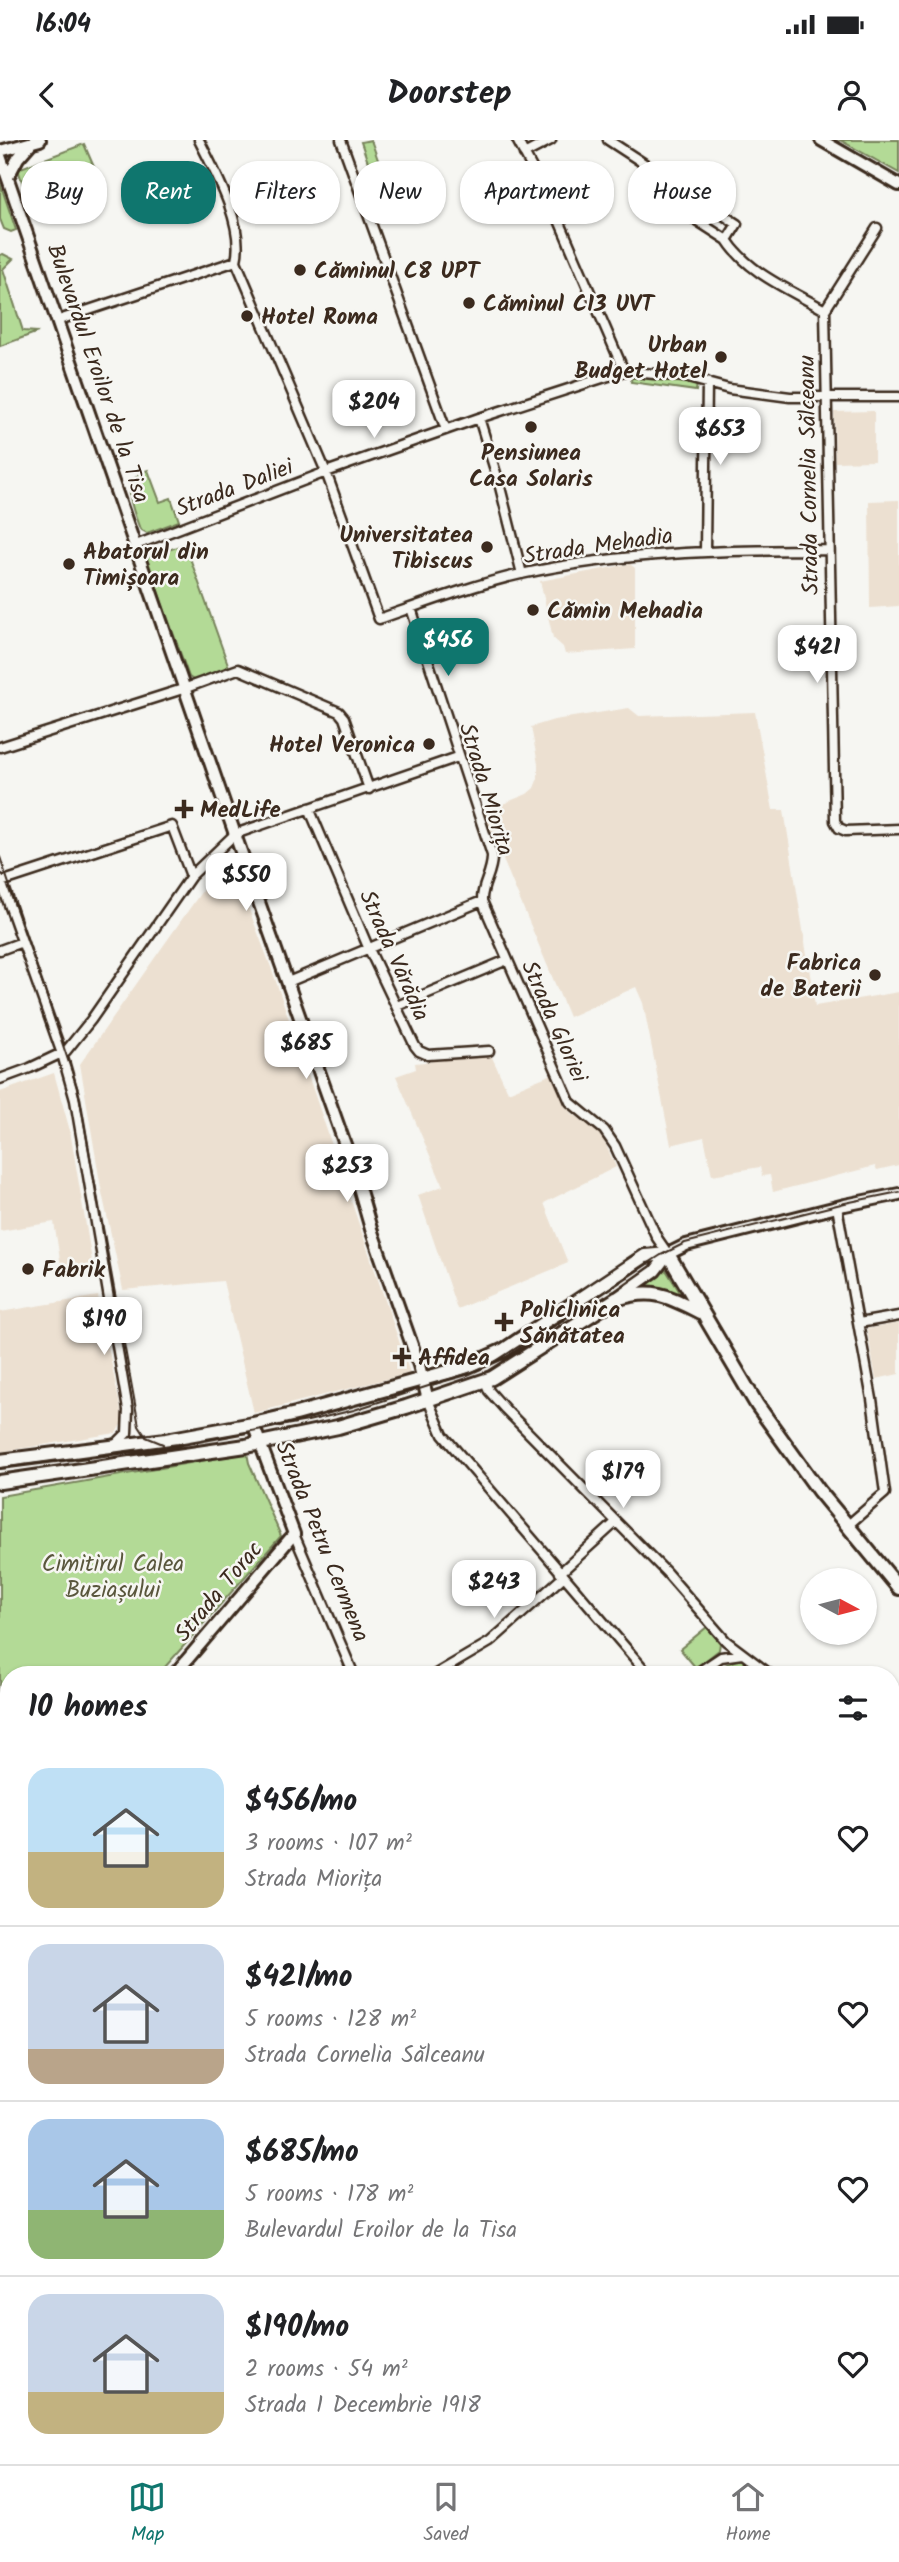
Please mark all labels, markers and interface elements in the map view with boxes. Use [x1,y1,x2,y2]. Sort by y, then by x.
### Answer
text: 16:04 [35,4,91,46]
text: Doorstep [387,69,512,120]
icon: back [28,76,66,114]
icon: person [833,76,871,114]
chip: Buy [21,161,107,224]
chip: Rent [121,161,216,224]
chip: Filters [230,161,340,224]
chip: New [354,161,446,224]
chip: Apartment [460,161,614,224]
chip: House [628,161,736,224]
street label: Bulevardul Eroilor de la Tisa [36,239,158,508]
place label: Căminul C8 UPT [314,254,482,290]
marker: Căminul C8 UPT [292,262,308,278]
place label: Căminul C13 UVT [483,287,656,323]
marker: Căminul C13 UVT [461,295,477,311]
place label: Hotel Roma [261,300,378,336]
marker: Hotel Roma [239,308,255,324]
place label: Urban Budget Hotel [574,328,708,390]
marker: Urban Budget Hotel [713,349,729,365]
street label: Strada Cornelia Sălceanu [790,355,830,595]
pin: $204 [333,380,415,440]
text: $204 [348,385,400,421]
pin: $653 [679,408,761,467]
text: $653 [695,412,745,448]
marker: Pensiunea Casa Solaris [523,419,539,435]
place label: Pensiunea Casa Solaris [469,436,593,498]
street label: Strada Daliei [171,449,300,528]
place label: Universitatea Tibiscus [339,518,473,580]
street label: Strada Mehadia [521,519,675,575]
place label: Abatorul din Timișoara [83,535,209,597]
marker: Universitatea Tibiscus [479,539,495,555]
marker: Abatorul din Timișoara [61,556,77,572]
place label: Cămin Mehadia [547,594,703,630]
marker: Cămin Mehadia [525,602,541,618]
pin: $456 [407,618,489,678]
text: $456 [423,623,473,659]
pin: $421 [776,626,858,685]
text: $421 [794,630,840,666]
street label: Strada Miorița [448,719,522,860]
place label: Hotel Veronica [269,728,415,764]
marker: Hotel Veronica [421,736,437,752]
place label: MedLife [200,793,281,829]
marker: MedLife [174,799,194,819]
pin: $550 [205,854,287,913]
text: $550 [222,858,270,894]
street label: Strada Vărădia [348,884,438,1027]
place label: Fabrica de Baterii [761,946,862,1008]
street label: Strada Gloriei [510,955,597,1090]
marker: Fabrica de Baterii [867,967,883,983]
pin: $685 [265,1021,347,1081]
text: $685 [280,1026,332,1062]
pin: $253 [306,1144,388,1204]
text: $253 [321,1149,373,1185]
place label: Fabrik [42,1253,106,1289]
marker: Fabrik [20,1261,36,1277]
place label: Policlinica Sănătatea [520,1293,625,1355]
pin: $190 [63,1298,145,1357]
text: $190 [82,1302,126,1338]
marker: Policlinica Sănătatea [494,1312,514,1332]
place label: Affidea [418,1341,490,1377]
marker: Affidea [392,1347,412,1367]
street label: Strada Petru Cermena [264,1436,378,1648]
pin: $179 [582,1450,664,1510]
text: $179 [601,1455,645,1491]
street label: Strada Torac [166,1534,273,1651]
park label: Cimitirul Calea Buziașului [42,1547,184,1609]
pin: $243 [453,1560,535,1620]
text: $243 [468,1565,520,1601]
north arrow [800,1568,877,1645]
map controls [800,1568,877,1645]
text: 10 homes [28,1684,148,1732]
icon: filters [834,1689,872,1727]
text: $456/mo [245,1778,357,1826]
icon: home [84,1796,168,1880]
icon: heart [834,1819,872,1857]
text: 3 rooms · 107 m² [245,1826,412,1862]
text: Strada Miorița [245,1862,382,1898]
text: $421/mo [245,1954,352,2002]
icon: home [84,1972,168,2056]
icon: heart [834,1995,872,2033]
text: 5 rooms · 128 m² [245,2002,416,2038]
text: Strada Cornelia Sălceanu [245,2038,485,2074]
text: $685/mo [245,2129,359,2177]
icon: home [84,2147,168,2231]
icon: heart [834,2170,872,2208]
text: 5 rooms · 178 m² [245,2177,413,2213]
text: Bulevardul Eroilor de la Tisa [245,2213,517,2249]
text: $190/mo [245,2304,349,2352]
icon: home [84,2322,168,2406]
icon: heart [834,2345,872,2383]
text: 2 rooms · 54 m² [245,2352,408,2388]
text: Strada 1 Decembrie 1918 [245,2388,481,2424]
tab: Map [128,2478,166,2550]
tab: Saved [423,2478,469,2550]
tab: Home [725,2478,771,2550]

